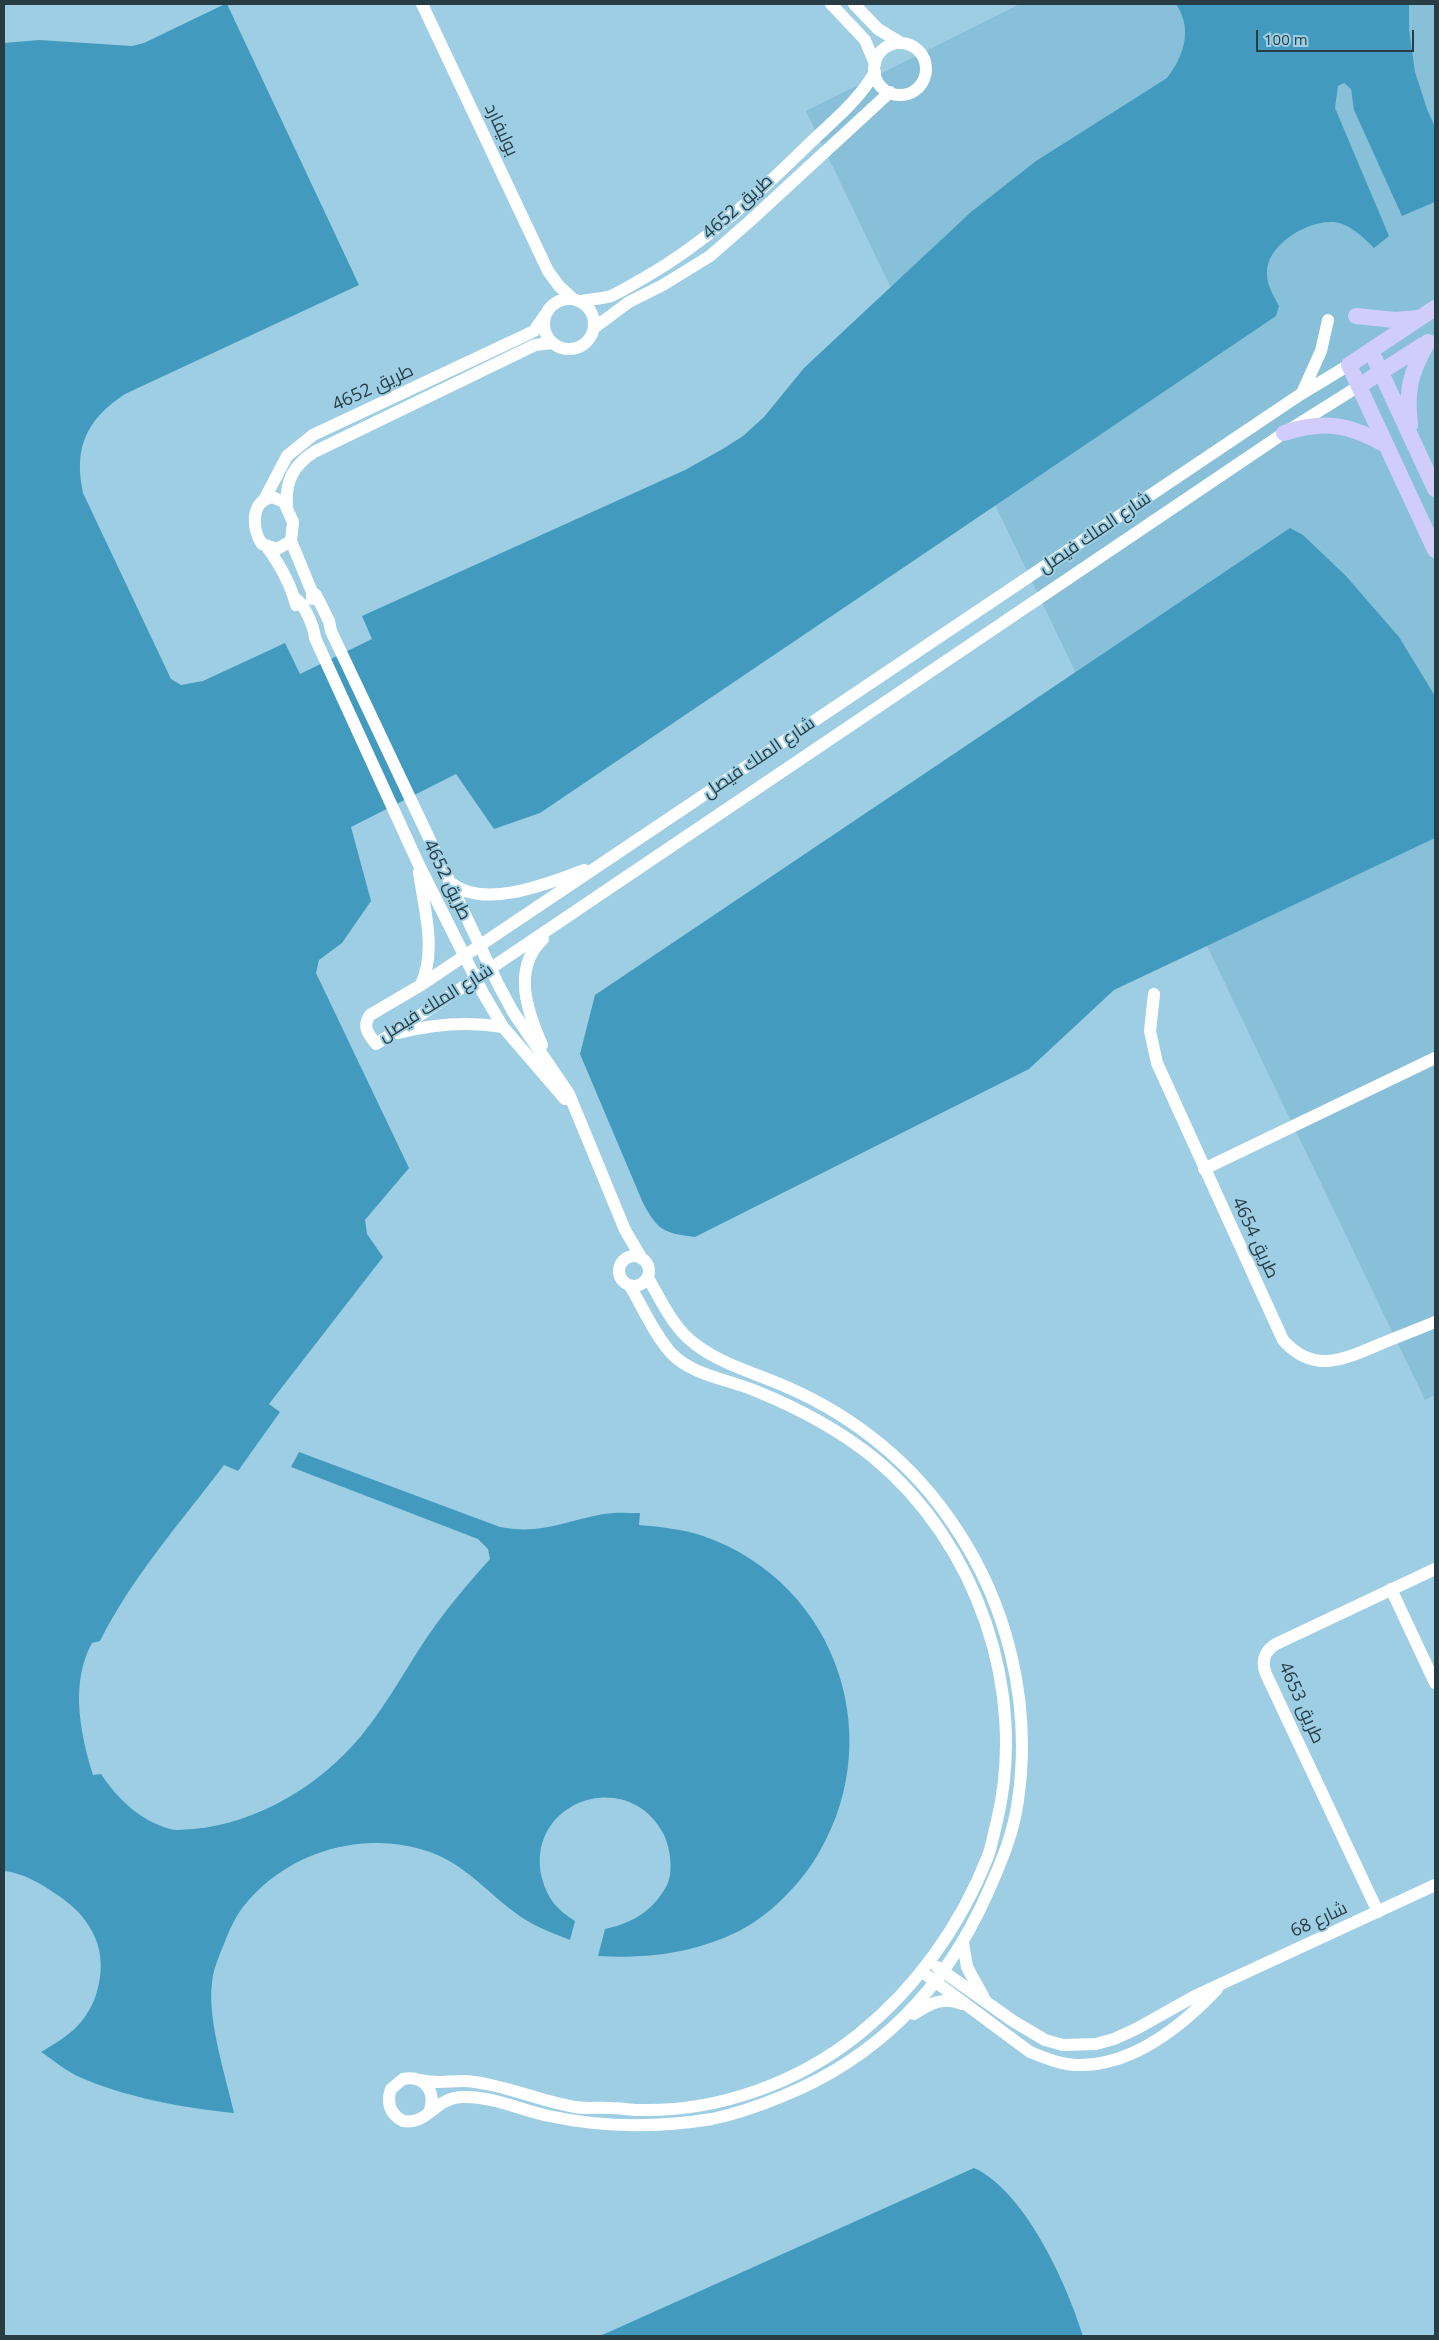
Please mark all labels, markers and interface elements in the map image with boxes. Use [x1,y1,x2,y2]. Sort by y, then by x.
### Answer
scale bar [1259,20,1416,52]
text: 100 m [1264,29,1308,49]
street label: بوليفارد [479,100,523,160]
street label: طريق 4652 [698,170,778,244]
street label: طريق 4652 [329,360,417,416]
street label: شارع الملك فيصل [1035,488,1155,578]
street label: شارع الملك فيصل [699,713,819,803]
street label: طريق 4652 [418,836,476,924]
street label: شارع الملك فيصل [375,959,497,1047]
street label: طريق 4654 [1227,1194,1283,1282]
street label: طريق 4653 [1273,1659,1329,1747]
street label: شارع 68 [1287,1898,1351,1942]

